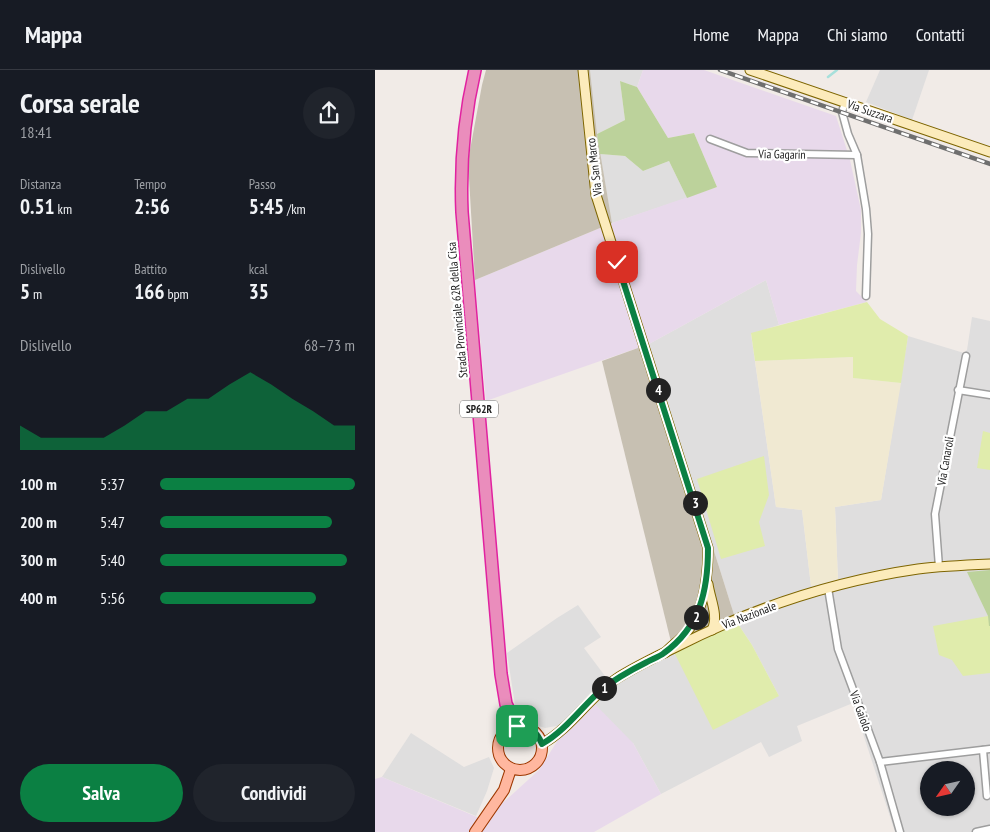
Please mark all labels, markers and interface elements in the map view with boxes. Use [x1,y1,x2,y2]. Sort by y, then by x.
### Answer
text: Mappa [25,19,82,50]
text: Home [693,23,730,46]
text: Mappa [758,23,799,46]
text: Chi siamo [827,23,888,46]
text: Contatti [916,23,965,46]
text: Corsa serale [20,84,140,121]
button: share [303,87,355,139]
street label: Via Suzzara [844,96,895,126]
text: 18:41 [20,122,52,142]
street label: Via San Marco [583,137,605,198]
street label: Via Gagarin [757,146,806,162]
text: Distanza [20,175,61,193]
text: Tempo [134,175,166,193]
text: Passo [249,175,276,193]
text: 0.51 [20,193,55,220]
text: 2:56 [134,193,170,220]
text: 5:45 [249,193,284,220]
text: km [55,200,72,218]
text: /km [284,200,306,218]
street label: Strada Provinciale 62R della Cisa [444,241,470,378]
pin [596,241,638,283]
icon: check [603,248,631,276]
text: Dislivello [20,260,65,278]
text: Battito [134,260,167,278]
text: kcal [249,260,268,278]
text: 5 [20,278,30,305]
text: 166 [134,278,164,305]
text: 35 [249,278,269,305]
text: m [30,285,42,303]
text: bpm [164,285,189,303]
text: Dislivello [20,335,72,355]
text: 68–73 m [304,335,355,355]
pin: 4 [645,378,671,402]
text: 4 [655,381,662,399]
road number: SP62R [460,400,498,418]
street label: Via Canaroli [933,435,957,488]
text: 100 m [20,474,57,494]
text: 5:37 [100,474,125,494]
pin: 3 [683,490,707,516]
text: 3 [692,494,699,512]
text: 200 m [20,512,57,532]
text: 5:47 [100,512,125,532]
text: 300 m [20,550,57,570]
text: 5:40 [100,550,125,570]
text: 400 m [20,588,57,608]
text: 5:56 [100,588,125,608]
street label: Via Nazionale [719,598,778,633]
pin: 2 [683,604,709,630]
text: 2 [693,608,700,626]
pin: 1 [591,676,617,700]
text: 1 [601,679,608,697]
street label: Via Gaiolo [846,688,875,733]
pin [496,705,538,747]
icon: arrive [503,712,531,740]
north arrow [920,761,975,816]
map controls [920,761,975,816]
button: Salva [20,764,183,822]
button: Condividi [193,764,355,822]

